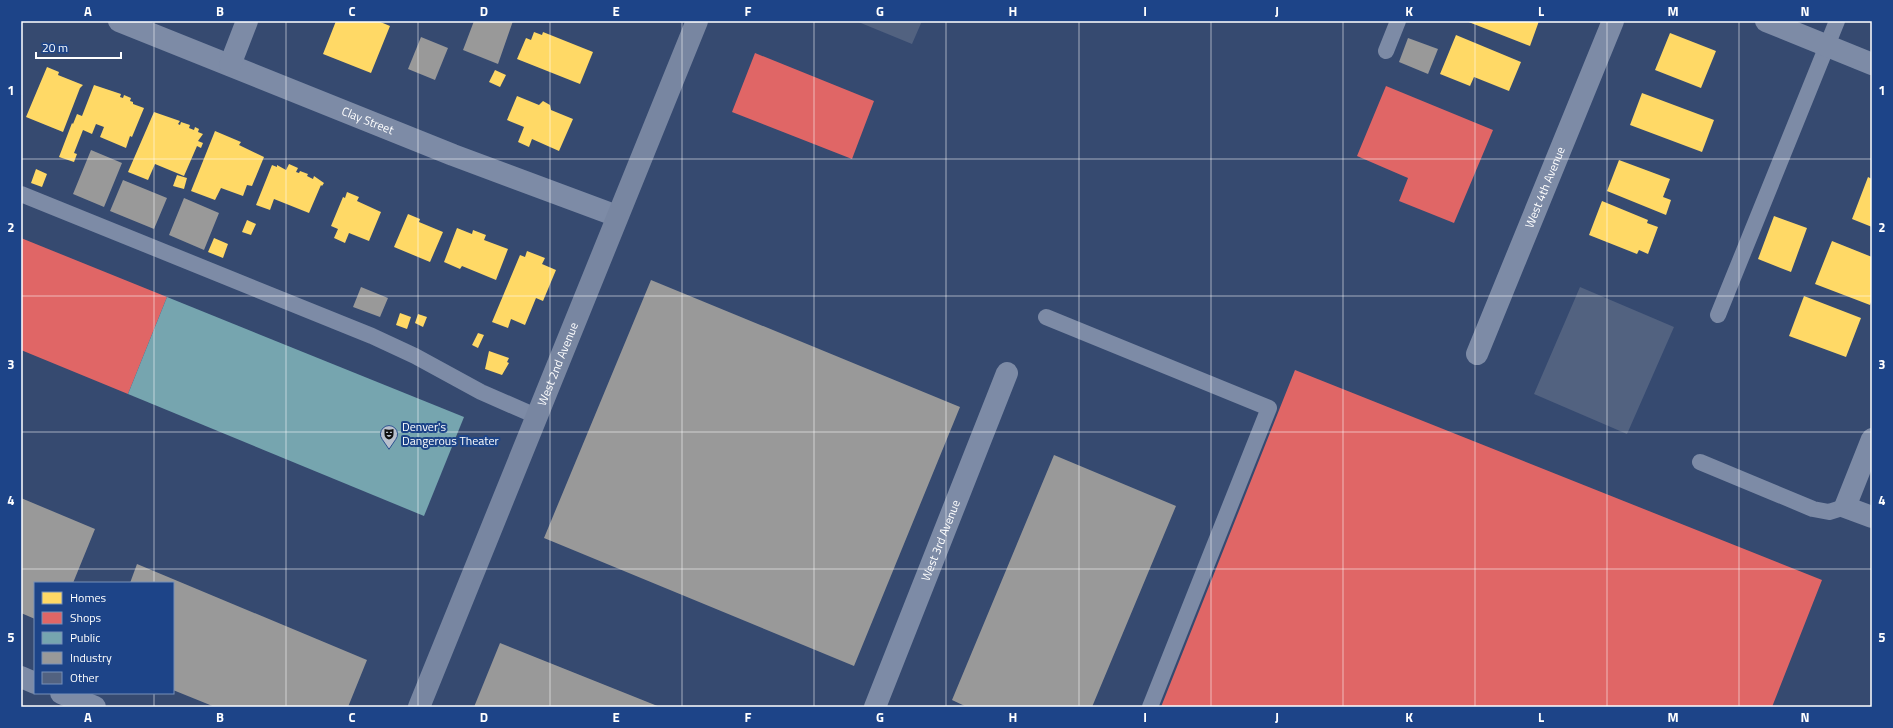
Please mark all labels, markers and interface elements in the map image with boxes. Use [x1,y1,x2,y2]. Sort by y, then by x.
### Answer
text: A [84,1,92,21]
text: B [216,1,224,21]
text: C [348,1,356,21]
text: D [480,1,488,21]
text: E [612,1,620,21]
text: F [745,1,752,21]
text: G [876,1,884,21]
text: H [1009,1,1017,21]
text: I [1143,1,1147,21]
text: J [1275,1,1279,21]
text: K [1405,1,1413,21]
text: L [1538,1,1544,21]
text: M [1667,1,1679,21]
text: N [1800,1,1810,21]
scale bar [36,34,121,60]
text: 20 m [42,38,68,57]
text: 1 [7,80,15,100]
text: 1 [1878,80,1886,100]
street label: Clay Street [339,101,398,140]
street label: West 4th Avenue [1519,144,1570,231]
text: 2 [7,217,15,237]
text: 2 [1878,217,1886,237]
street label: West 2nd Avenue [532,319,583,409]
text: 3 [7,354,15,374]
text: 3 [1878,354,1886,374]
place label: Denver's Dangerous Theater [402,417,499,450]
theatre icon: Denver's Dangerous Theater [379,424,399,449]
text: 4 [7,490,15,510]
text: 4 [1878,490,1886,510]
street label: West 3rd Avenue [916,497,965,584]
legend [34,582,174,694]
text: Homes [70,588,106,607]
text: Shops [70,608,102,627]
text: 5 [7,627,15,647]
text: 5 [1878,627,1886,647]
text: Public [70,628,100,647]
text: Industry [70,648,112,667]
text: Other [70,668,99,687]
text: A [84,707,92,727]
text: B [216,707,224,727]
text: C [348,707,356,727]
text: D [480,707,488,727]
text: E [612,707,620,727]
text: F [745,707,752,727]
text: G [876,707,884,727]
text: H [1009,707,1017,727]
text: I [1143,707,1147,727]
text: J [1275,707,1279,727]
text: K [1405,707,1413,727]
text: L [1538,707,1544,727]
text: M [1667,707,1679,727]
text: N [1800,707,1810,727]

